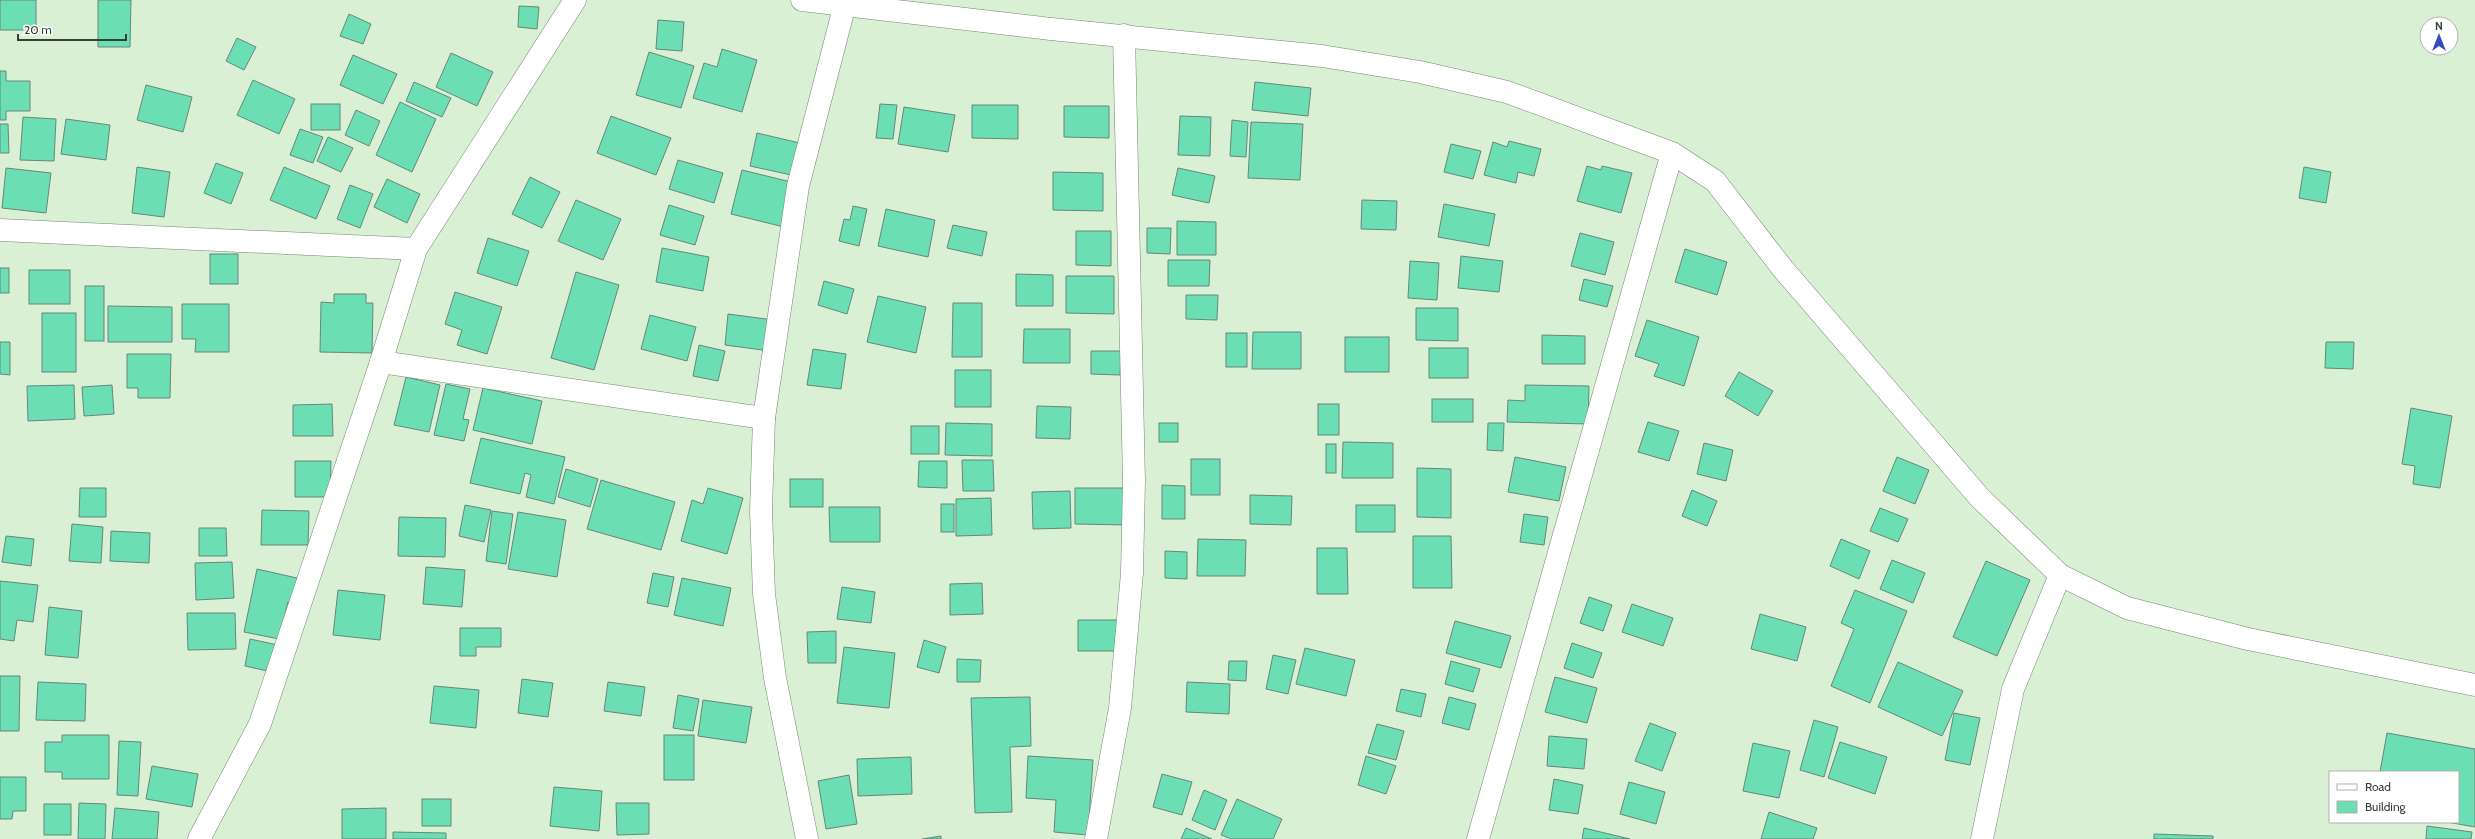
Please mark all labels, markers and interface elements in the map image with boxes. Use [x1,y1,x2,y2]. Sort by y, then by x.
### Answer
scale bar [18,16,126,42]
north arrow [2419,16,2459,56]
text: N [2435,19,2443,33]
text: 20 m [24,22,52,37]
legend [2329,771,2459,823]
text: Road [2365,779,2391,794]
text: Building [2365,799,2407,814]

